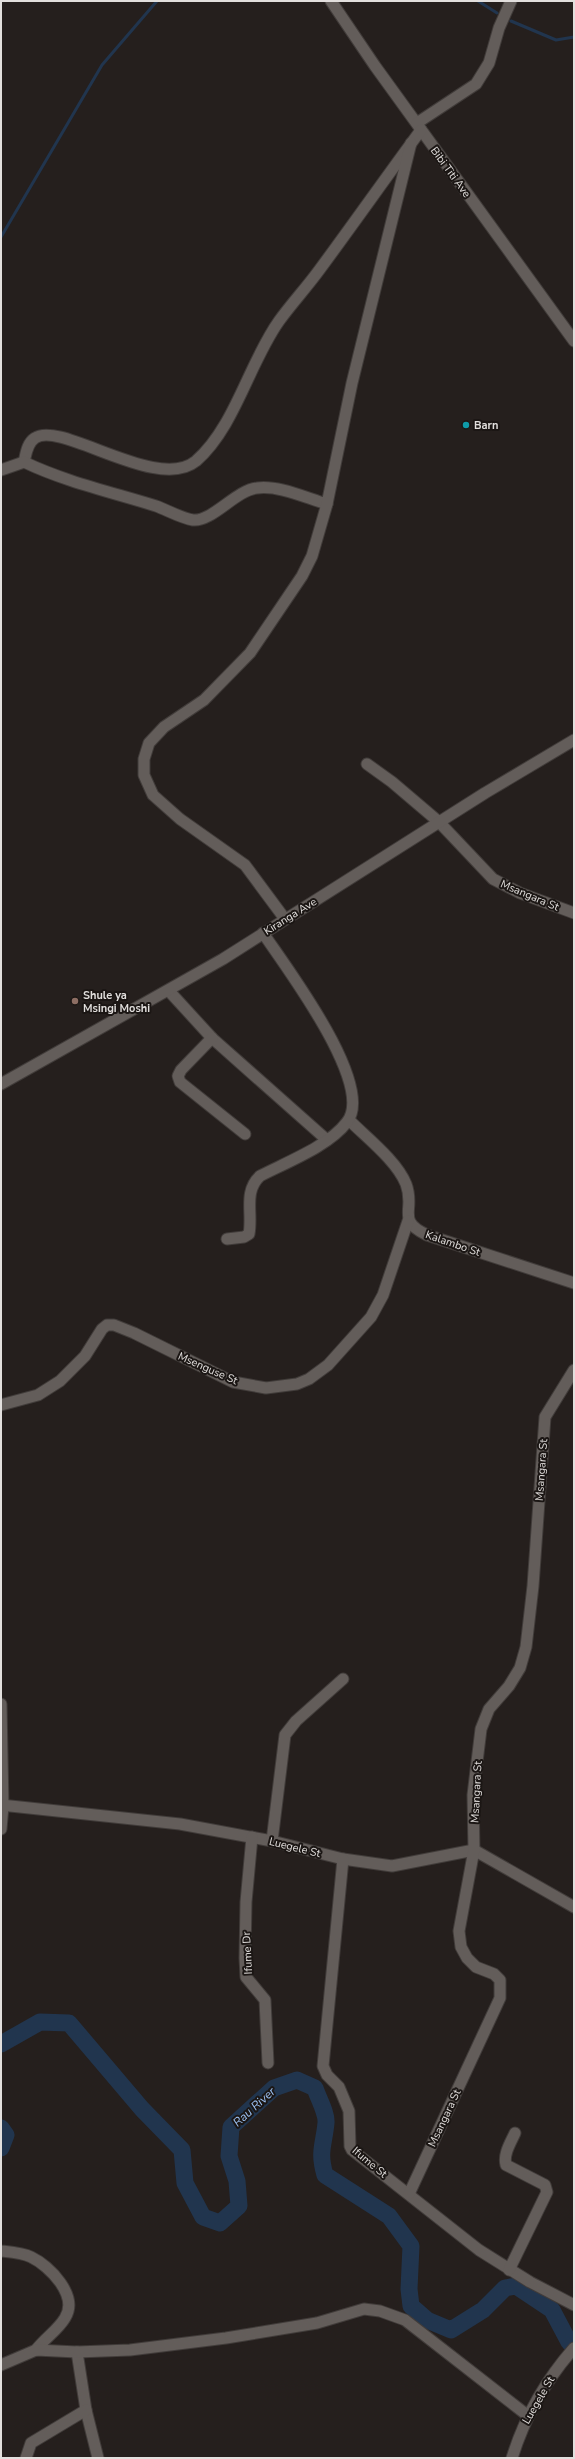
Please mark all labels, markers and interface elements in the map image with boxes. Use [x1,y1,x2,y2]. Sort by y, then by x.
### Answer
street label: Bibi Titi Ave [427,144,474,201]
place label: Barn [474,418,498,433]
marker: Barn [461,420,471,430]
street label: Msangara St [498,876,561,915]
street label: Kiranga Ave [261,894,320,939]
place label: Shule ya Msingi Moshi [83,988,150,1016]
marker: Shule ya Msingi Moshi [70,996,80,1006]
street label: Kalambo St [423,1227,482,1260]
street label: Msenguse St [176,1349,240,1388]
street label: Msangara St [532,1438,551,1502]
street label: Msangara St [467,1760,486,1823]
street label: Luegele St [268,1834,322,1861]
street label: Ifume Dr [239,1931,256,1975]
water label: Rau River [229,2083,279,2130]
street label: Msangara St [425,2087,464,2150]
street label: Ifume St [349,2143,390,2182]
street label: Luegele St [519,2374,558,2427]

